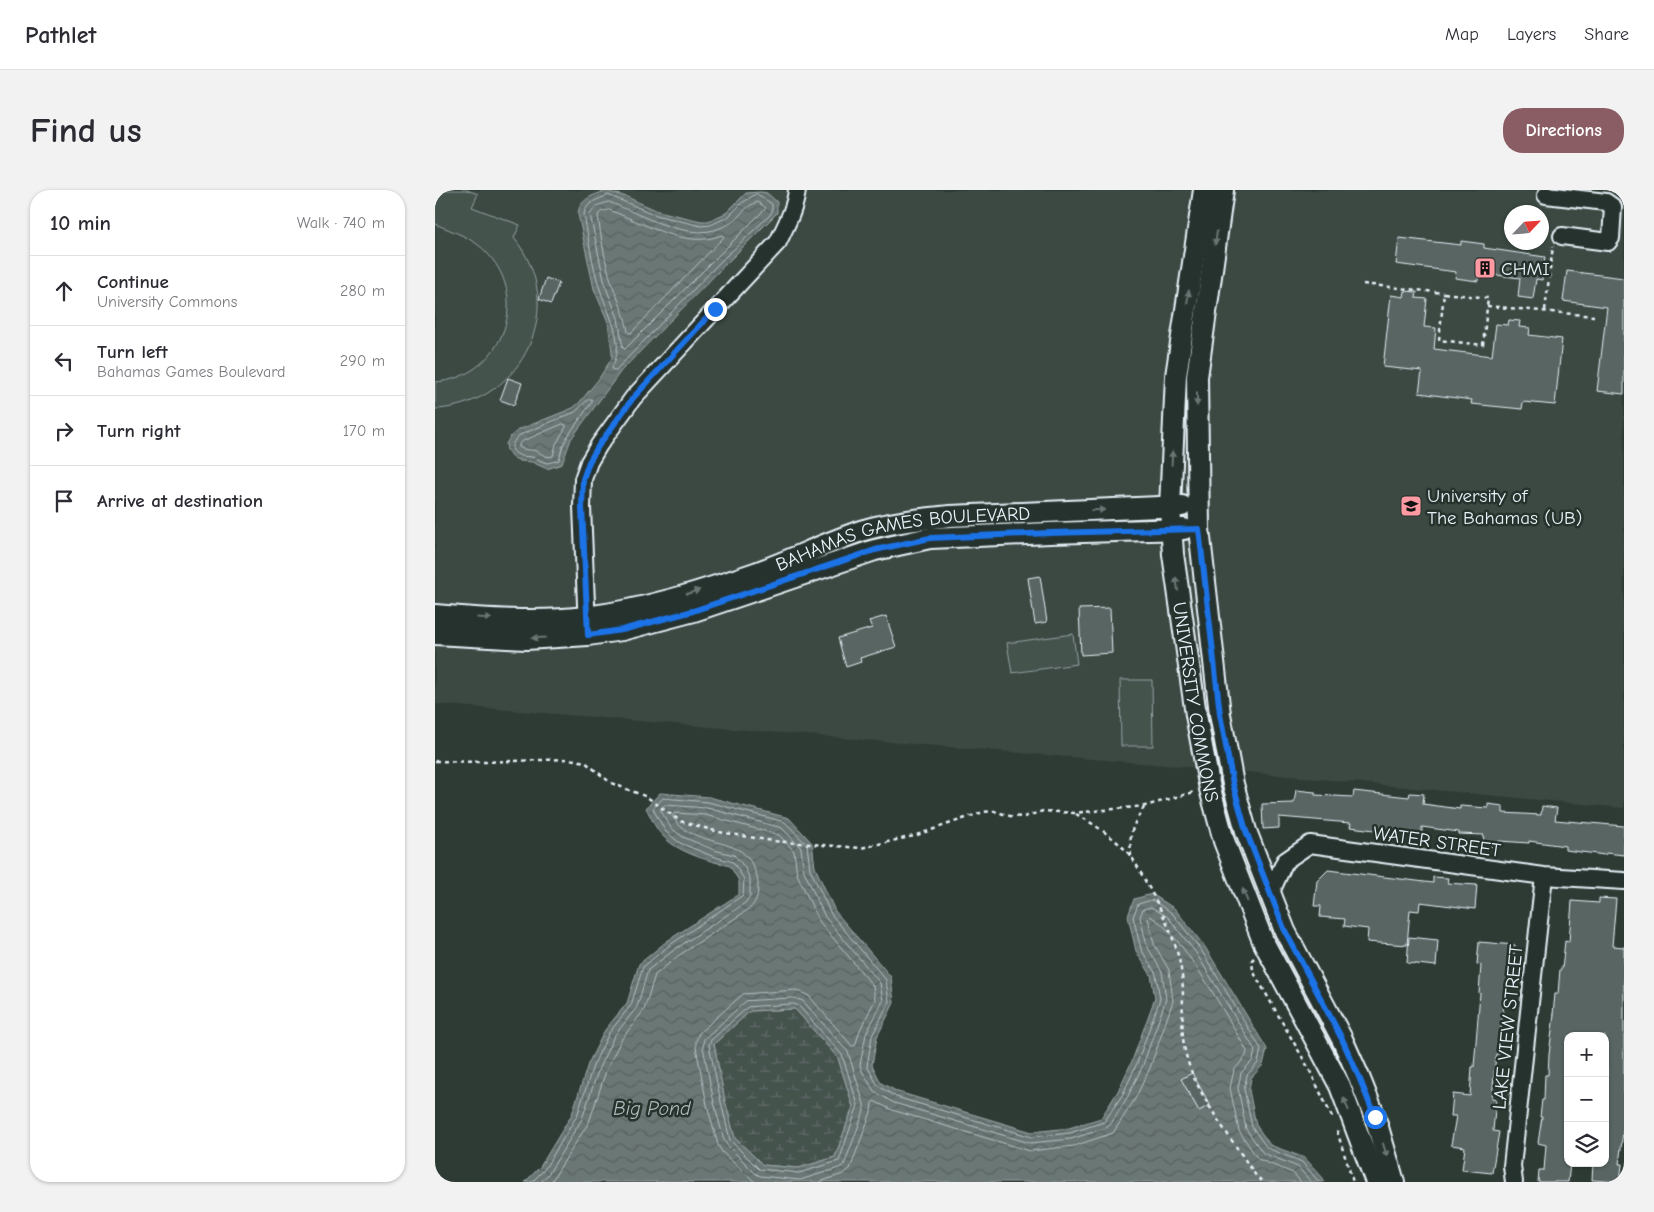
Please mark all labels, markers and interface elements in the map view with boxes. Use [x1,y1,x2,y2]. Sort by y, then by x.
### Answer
text: Pathlet [25,21,96,49]
text: Map [1445,24,1479,45]
text: Layers [1507,24,1556,45]
text: Share [1584,24,1629,45]
button: Directions [1503,108,1624,153]
text: Find us [30,110,142,151]
north arrow [1504,205,1549,250]
text: 10 min [50,211,111,235]
text: Walk · 740 m [297,214,385,232]
one-way arrow [1212,231,1220,247]
building icon: CHMI [1473,256,1497,280]
place label: CHMI [1501,258,1550,280]
text: Continue [97,271,169,293]
icon: ahead [50,277,78,305]
text: 280 m [340,282,385,300]
one-way arrow [1184,288,1192,304]
text: University Commons [97,293,237,311]
route end [704,298,727,321]
text: Turn left [97,341,168,363]
icon: left [50,347,78,375]
text: 290 m [340,352,385,370]
text: Bahamas Games Boulevard [97,363,286,381]
one-way arrow [1193,392,1201,408]
icon: right [50,417,78,445]
text: Turn right [97,420,181,442]
text: 170 m [343,422,385,440]
one-way arrow [1168,450,1176,466]
place label: University of The Bahamas (UB) [1427,485,1582,529]
icon: arrive [50,487,78,515]
text: Arrive at destination [97,490,263,512]
school or university icon: University of The Bahamas (UB) [1399,494,1423,518]
street label: BAHAMAS GAMES BOULEVARD [773,503,1031,576]
one-way arrow [1090,506,1106,514]
one-way arrow [1173,576,1181,592]
one-way arrow [685,588,700,596]
street label: UNIVERSITY COMMONS [1168,601,1223,805]
one-way arrow [476,614,492,622]
one-way arrow [531,635,547,643]
street label: WATER STREET [1372,822,1502,862]
one-way arrow [1241,888,1248,903]
street label: LAKE VIEW STREET [1488,944,1528,1111]
map controls [1564,1032,1609,1167]
button: + [1564,1032,1609,1077]
button: − [1564,1077,1609,1122]
water label: Big Pond [613,1097,692,1120]
one-way arrow [1342,1097,1350,1111]
route start [1364,1106,1387,1129]
button: layers [1564,1122,1609,1167]
one-way arrow [1381,1143,1389,1158]

